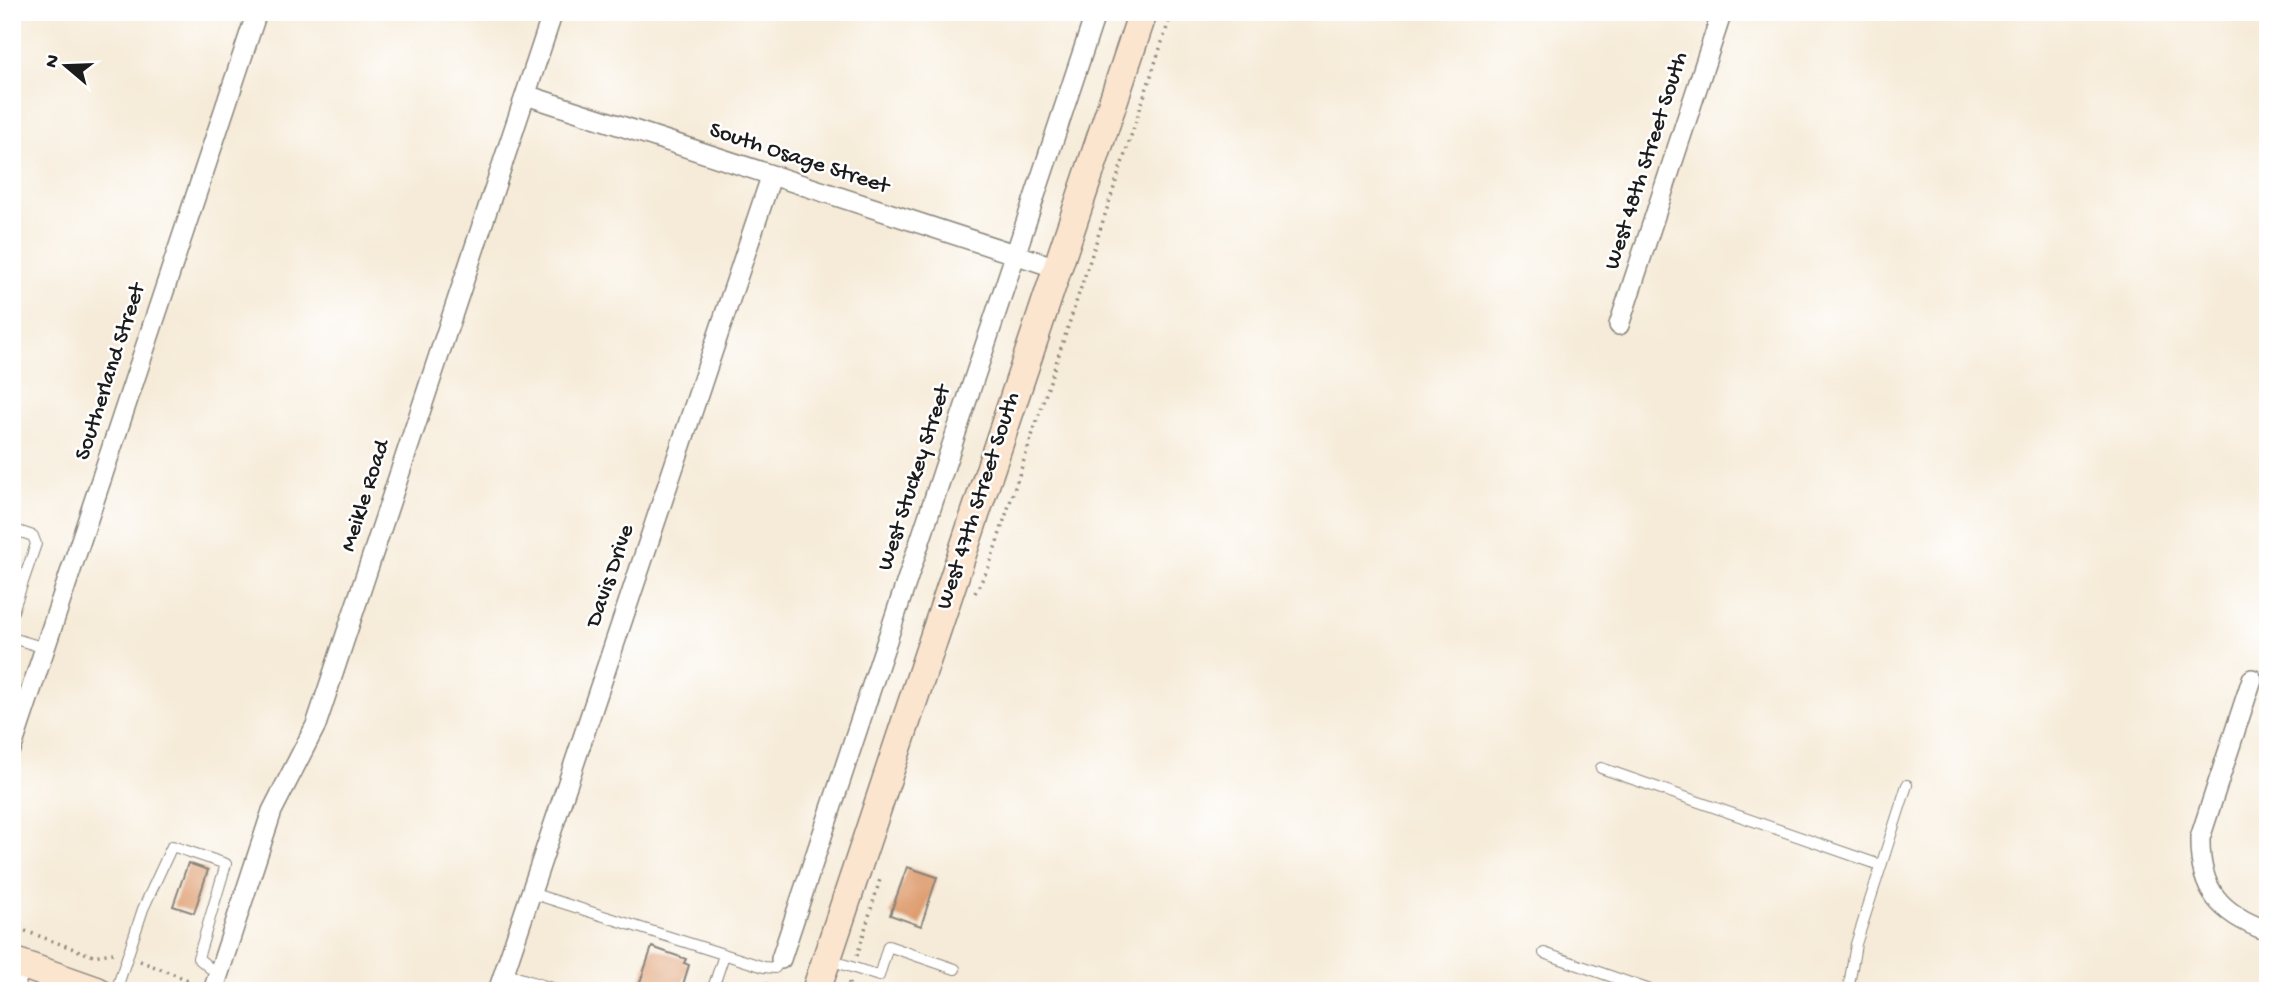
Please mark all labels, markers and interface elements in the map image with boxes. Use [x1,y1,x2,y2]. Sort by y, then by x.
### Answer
north arrow [32,32,102,102]
street label: West 48th Street South [1599,49,1695,273]
text: N [40,52,66,71]
street label: South Osage Street [706,117,894,201]
street label: Southerland Street [70,279,153,464]
street label: West Stuckey Street [872,380,958,574]
street label: West 47th Street South [931,389,1027,613]
street label: Meikle Road [335,435,397,555]
street label: Davis Drive [580,520,642,633]

